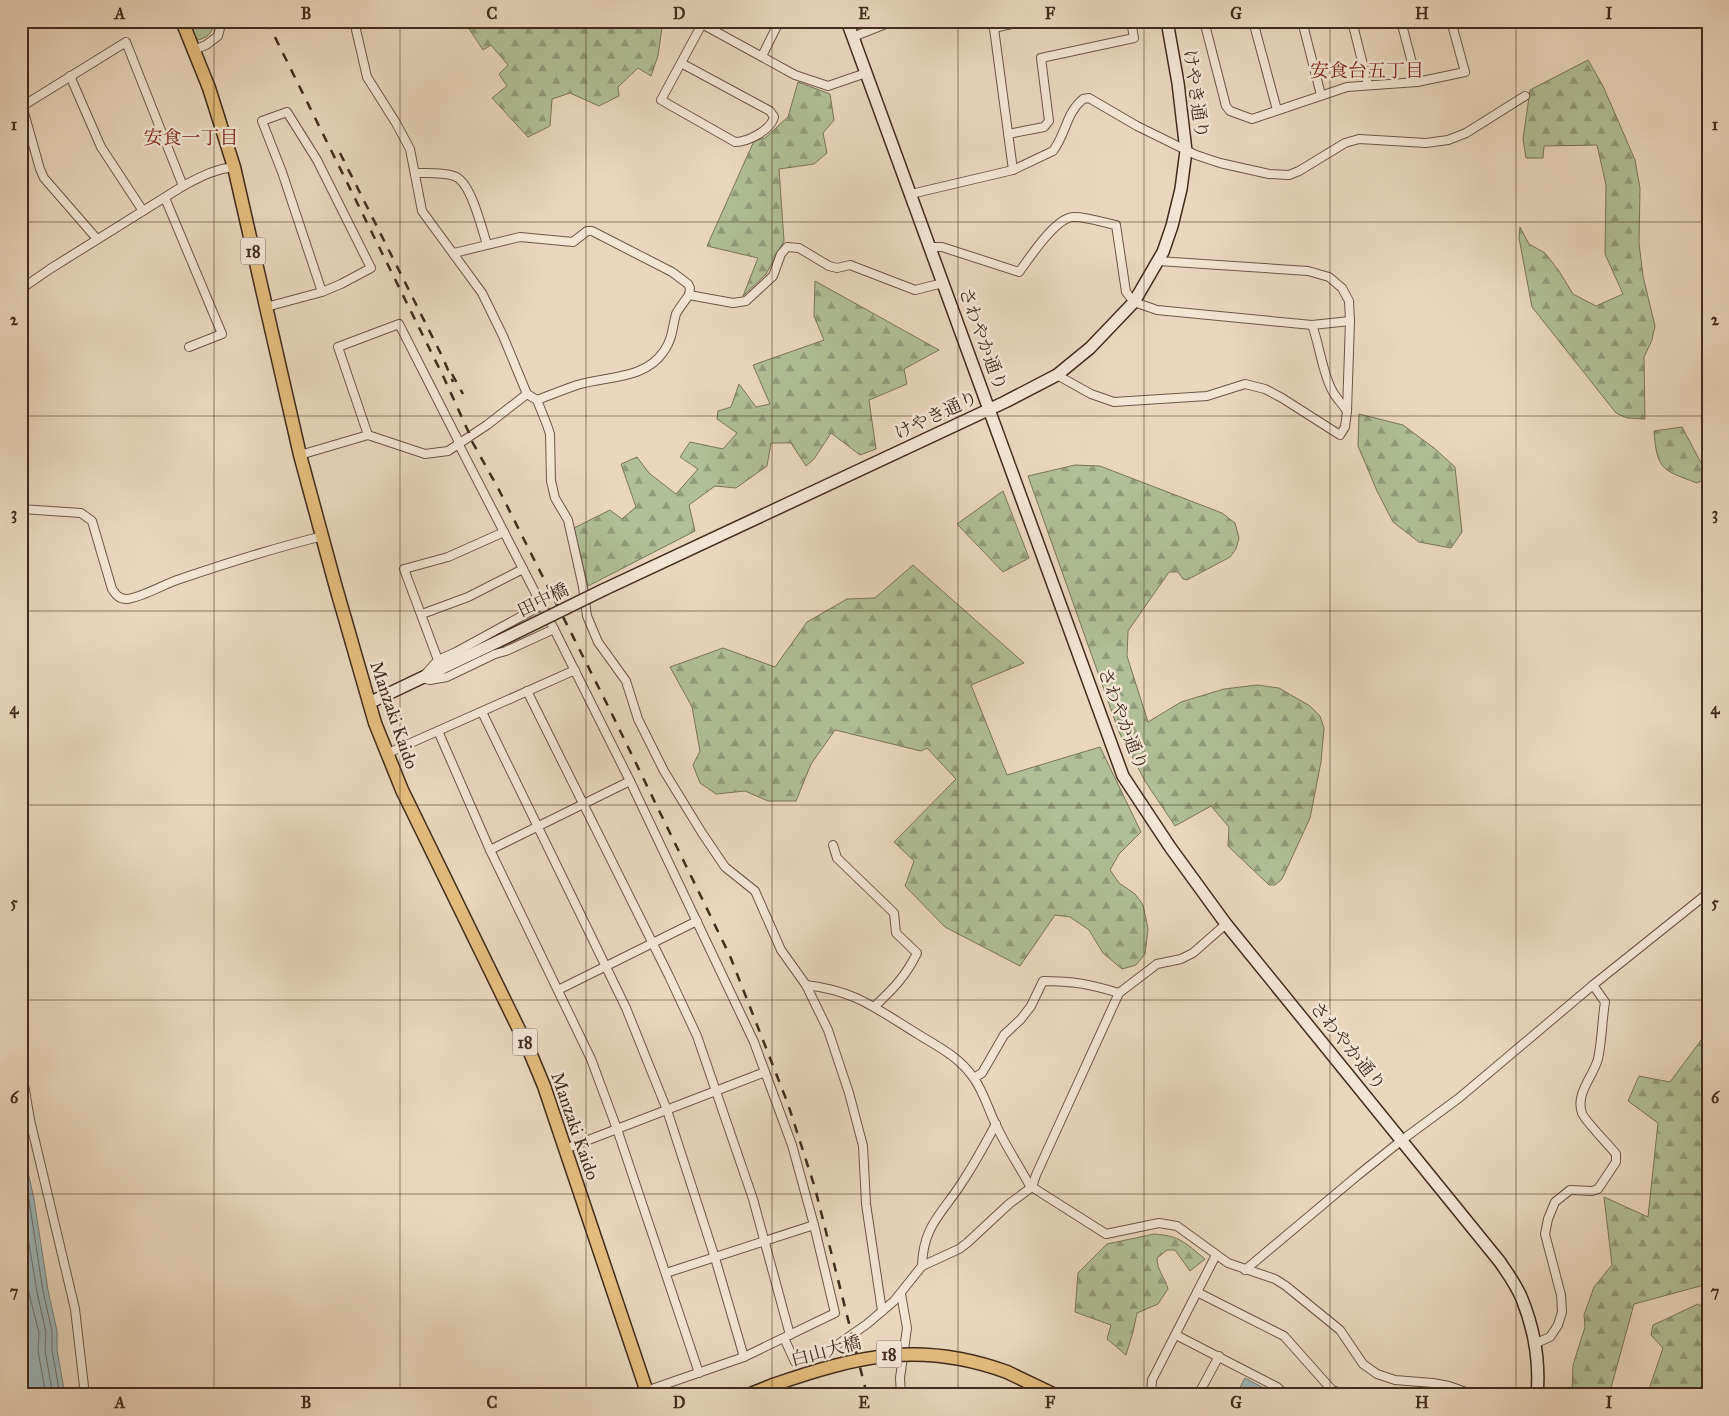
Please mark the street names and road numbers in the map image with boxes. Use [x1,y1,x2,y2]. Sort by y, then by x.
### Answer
street label: けやき通り [1179,48,1213,140]
road number: 18 [240,238,266,264]
street label: さわやか通り [954,284,1012,394]
street label: けやき通り [891,386,981,444]
street label: 田中橋 [514,578,572,622]
street label: Manzaki Kaido [365,658,423,772]
street label: さわやか通り [1093,665,1153,773]
street label: さわやか通り [1305,997,1391,1095]
road number: 18 [512,1028,538,1056]
street label: Manzaki Kaido [546,1069,604,1183]
street label: 白山大橋 [788,1331,864,1371]
road number: 18 [876,1340,902,1368]

